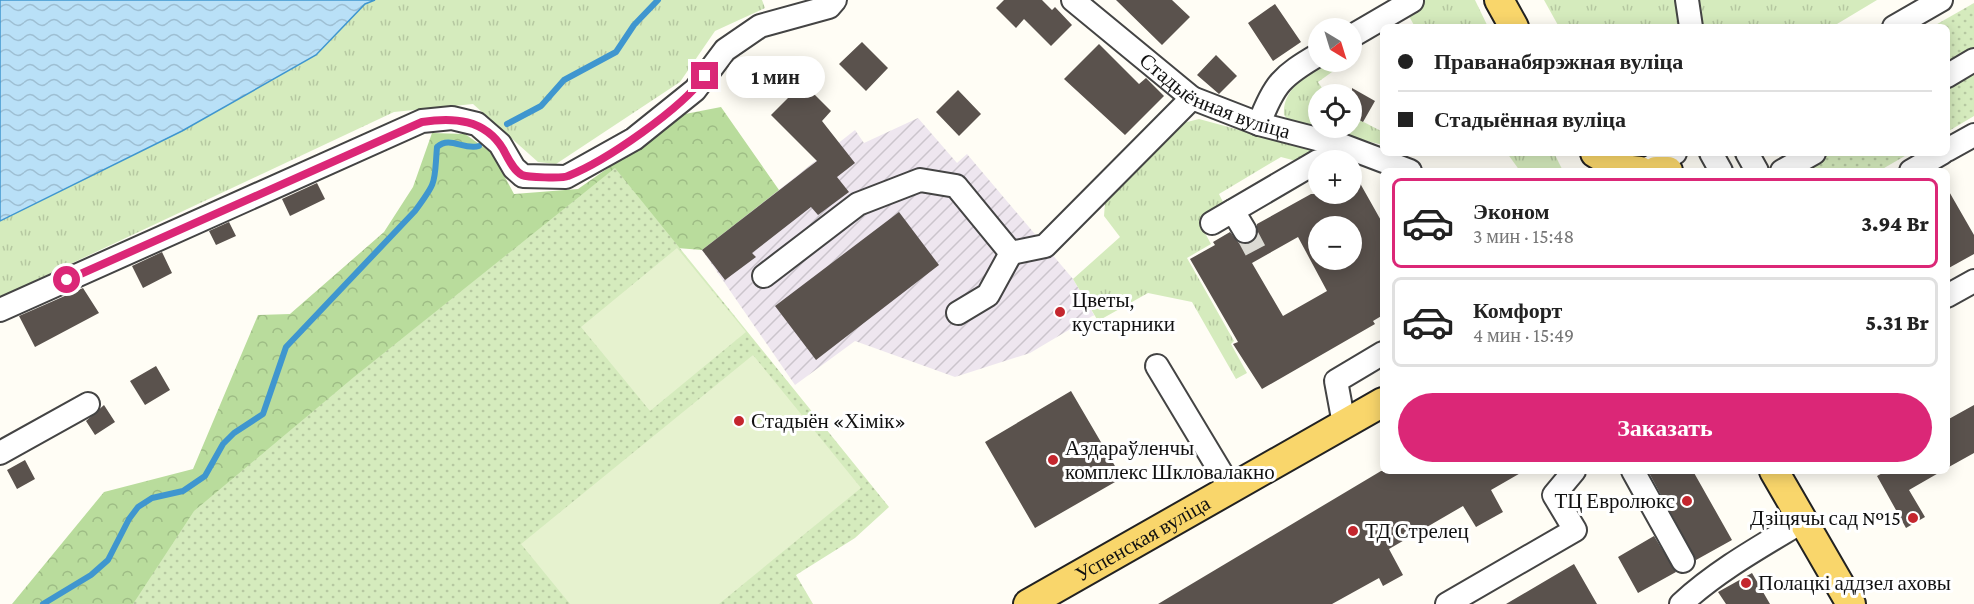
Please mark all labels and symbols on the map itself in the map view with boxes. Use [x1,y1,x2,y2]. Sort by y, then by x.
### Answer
north arrow [1308,18,1362,72]
street label: Стадыённая вуліца [1135,48,1293,144]
callout: 1 мин [726,55,825,97]
route end [691,62,718,89]
route start [53,266,80,293]
place label: Цветы, кустарники [1072,288,1175,336]
marker: Цветы, кустарники [1053,305,1067,319]
place label: Стадыён «Хімік» [751,409,906,433]
marker: Стадыён «Хімік» [732,414,746,428]
place label: Аздараўленчы комплекс Шкловалакно [1065,436,1275,484]
marker: Аздараўленчы комплекс Шкловалакно [1046,453,1060,467]
place label: ТЦ Евролюкс [1554,489,1675,513]
street label: Успенская вуліца [1071,491,1215,587]
marker: ТЦ Евролюкс [1680,494,1694,508]
place label: Дзіцячы сад №15 [1750,506,1901,530]
marker: Дзіцячы сад №15 [1906,511,1920,525]
place label: ТД Стрелец [1365,519,1469,543]
marker: ТД Стрелец [1346,524,1360,538]
place label: Полацкі аддзел аховы [1758,571,1951,595]
marker: Полацкі аддзел аховы [1739,576,1753,590]

